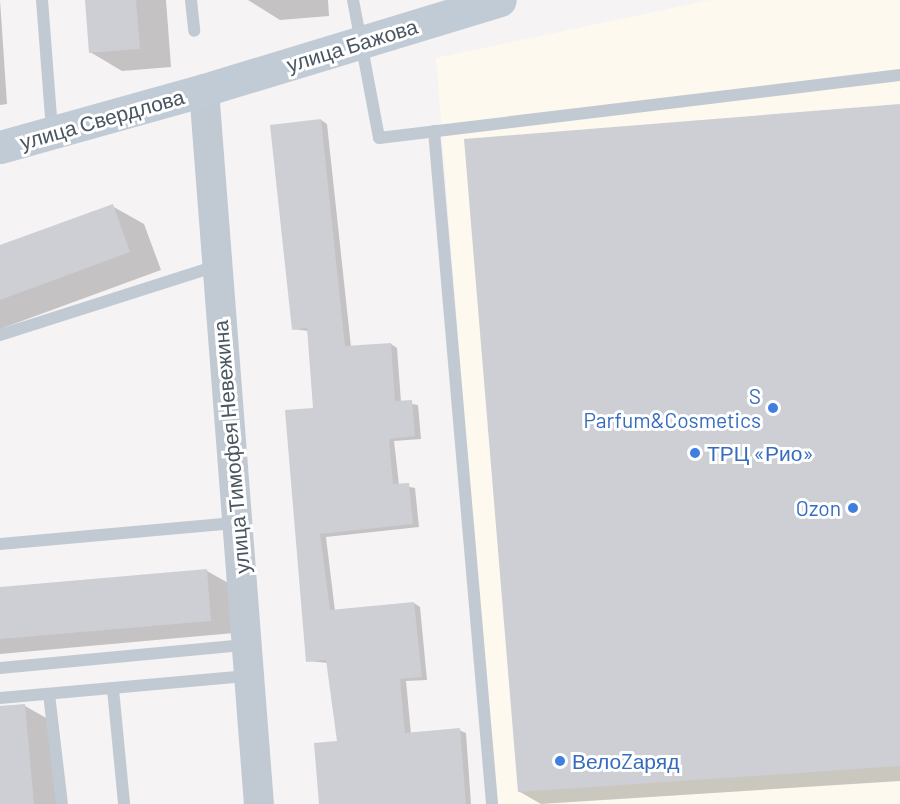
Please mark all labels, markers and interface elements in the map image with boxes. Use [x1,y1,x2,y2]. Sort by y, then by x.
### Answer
street label: улица Бажова [283,13,421,77]
street label: улица Свердлова [17,83,187,155]
street label: улица Тимофея Невежина [207,319,255,575]
place label: S Parfum&Cosmetics [583,383,761,433]
marker: S Parfum&Cosmetics [766,401,780,415]
place label: ТРЦ «Рио» [707,440,814,466]
marker: ТРЦ «Рио» [688,446,702,460]
place label: Ozon [796,495,841,521]
marker: Ozon [846,501,860,515]
place label: ВелоZаряд [572,748,679,774]
marker: ВелоZаряд [553,754,567,768]

